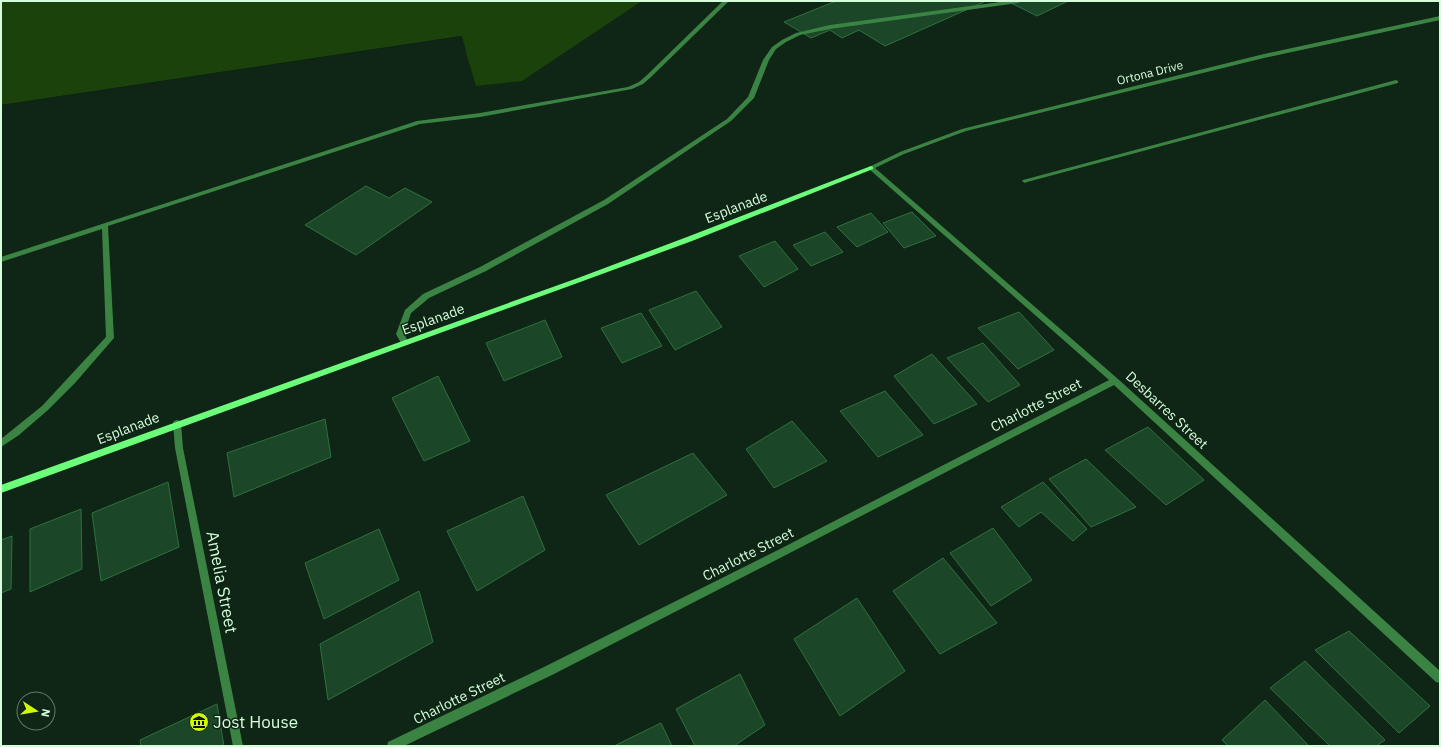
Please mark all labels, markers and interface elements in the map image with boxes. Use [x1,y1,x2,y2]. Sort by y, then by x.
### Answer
street label: Ortona Drive [1115,57,1185,88]
street label: Esplanade [702,187,770,227]
street label: Esplanade [399,299,467,339]
street label: Desbarres Street [1122,367,1212,453]
street label: Charlotte Street [987,374,1085,436]
street label: Esplanade [94,408,162,448]
street label: Charlotte Street [699,523,797,585]
street label: Amelia Street [201,529,243,635]
street label: Charlotte Street [410,668,508,728]
north arrow [16,691,56,731]
text: N [38,708,53,718]
museum icon: Jost House [188,711,210,733]
place label: Jost House [213,711,298,733]

